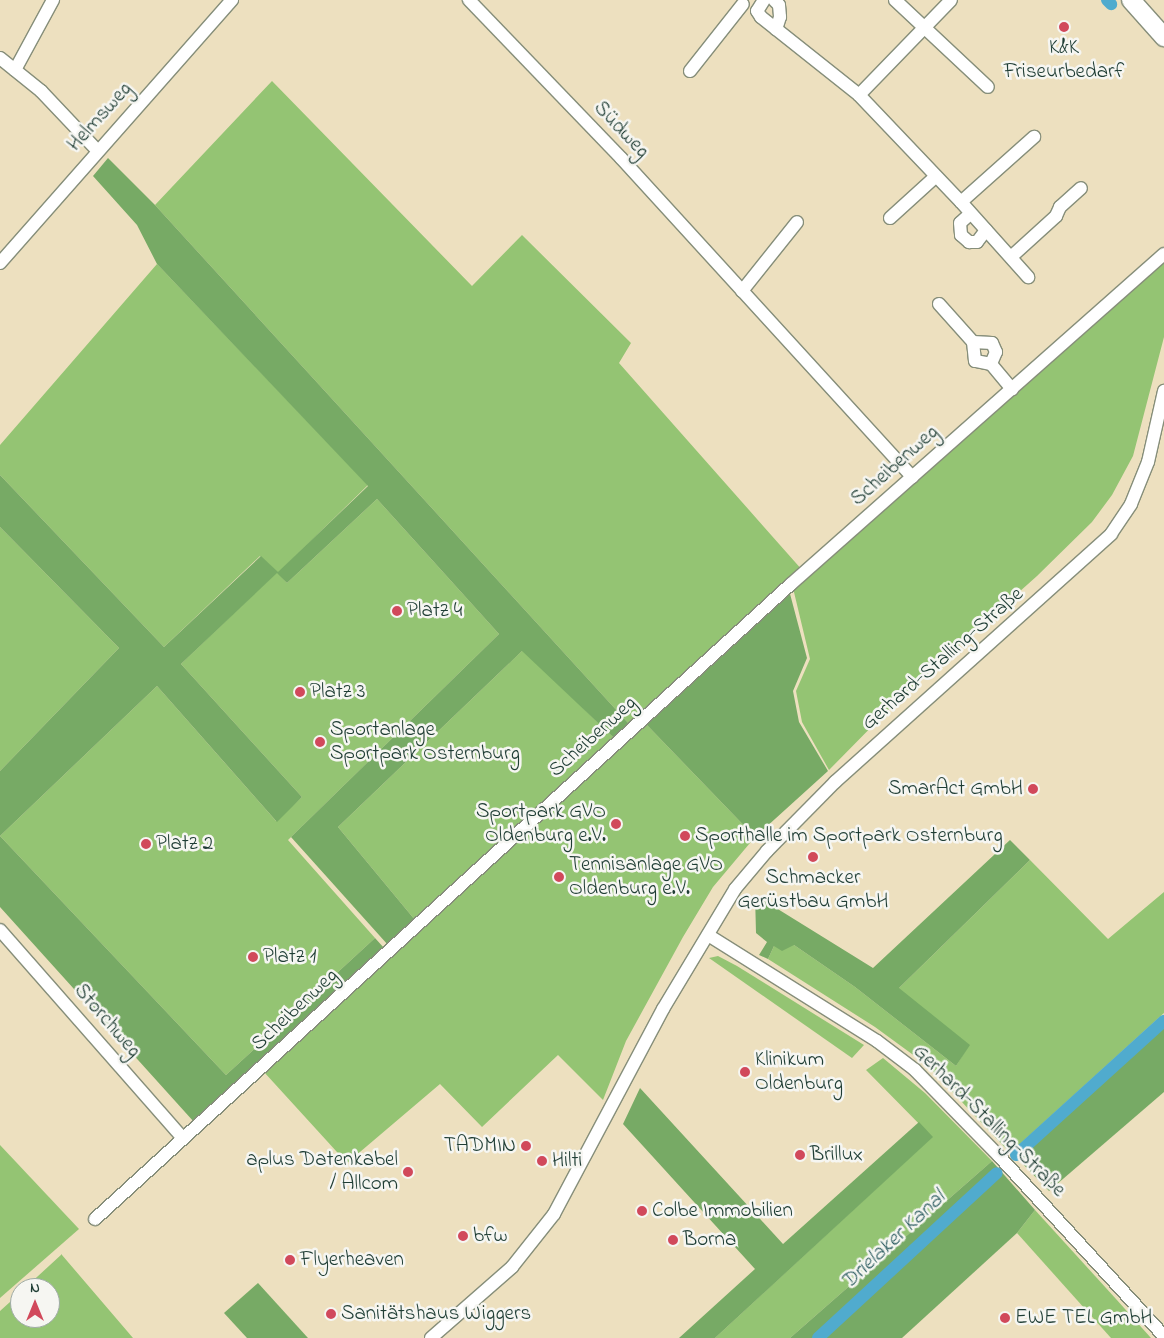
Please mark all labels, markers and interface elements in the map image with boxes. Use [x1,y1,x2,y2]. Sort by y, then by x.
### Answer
marker: K&K Friseurbedarf [1058,21,1070,33]
place label: K&K Friseurbedarf [1004,35,1124,85]
street label: Helmsweg [62,77,138,157]
street label: Südweg [588,96,654,164]
street label: Scheibenweg [846,420,944,512]
street label: Gerhard-Stalling-Straße [857,582,1029,736]
place label: Platz 4 [407,598,463,624]
marker: Platz 4 [391,605,403,617]
place label: Platz 3 [310,679,366,705]
marker: Platz 3 [294,686,306,698]
street label: Scheibenweg [544,691,642,783]
place label: Sportanlage Sportpark Osternburg [330,717,520,767]
marker: Sportanlage Sportpark Osternburg [314,736,326,748]
place label: SmarAct GmbH [888,776,1023,802]
marker: SmarAct GmbH [1027,783,1039,795]
place label: Sportpark GVO Oldenburg e.V. [476,799,606,849]
marker: Sportpark GVO Oldenburg e.V. [610,818,622,830]
place label: Sporthalle im Sportpark Osternburg [695,823,1003,849]
marker: Sporthalle im Sportpark Osternburg [679,830,691,842]
place label: Platz 2 [156,831,213,857]
marker: Platz 2 [140,838,152,850]
marker: Schmacker Gerüstbau GmbH [807,851,819,863]
place label: Tennisanlage GVO Oldenburg e.V. [569,852,723,902]
place label: Schmacker Gerüstbau GmbH [737,865,889,915]
marker: Tennisanlage GVO Oldenburg e.V. [553,871,565,883]
place label: Platz 1 [263,944,317,970]
marker: Platz 1 [247,951,259,963]
street label: Scheibenweg [246,963,344,1057]
street label: Storchweg [68,979,146,1063]
street label: Gerhard-Stalling-Straße [907,1039,1071,1203]
place label: Klinikum Oldenburg [755,1047,843,1097]
marker: Klinikum Oldenburg [739,1066,751,1078]
place label: TADMIN [444,1133,516,1159]
marker: TADMIN [520,1140,532,1152]
place label: Brillux [810,1142,863,1168]
place label: aplus Datenkabel / Allcom [246,1147,398,1197]
place label: Hilti [552,1148,582,1174]
marker: Brillux [794,1149,806,1161]
marker: Hilti [536,1155,548,1167]
marker: aplus Datenkabel / Allcom [402,1166,414,1178]
water label: Drielaker Kanal [836,1186,952,1296]
place label: Colbe Immobilien [652,1198,793,1224]
marker: Colbe Immobilien [636,1205,648,1217]
place label: bfw [473,1223,508,1249]
place label: Borna [683,1227,736,1253]
marker: bfw [457,1230,469,1242]
marker: Borna [667,1234,679,1246]
place label: Flyerheaven [300,1247,404,1273]
marker: Flyerheaven [284,1254,296,1266]
north arrow [10,1278,60,1328]
text: N [30,1278,40,1299]
place label: Sanitätshaus Wiggers [341,1301,531,1327]
place label: EWE TEL GmbH [1015,1305,1153,1331]
marker: Sanitätshaus Wiggers [325,1308,337,1320]
marker: EWE TEL GmbH [999,1312,1011,1324]

